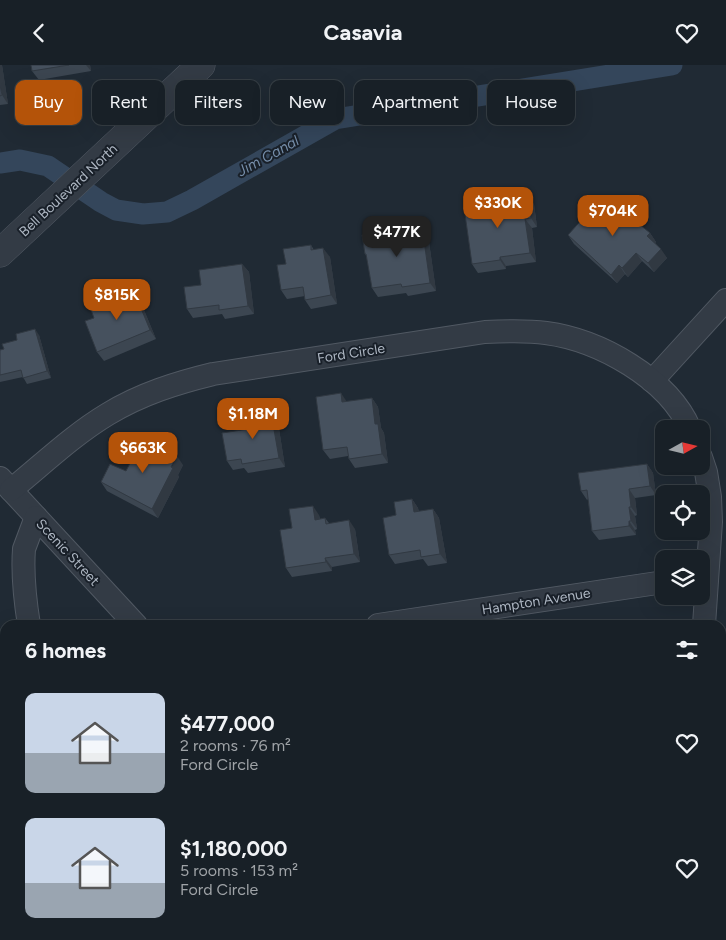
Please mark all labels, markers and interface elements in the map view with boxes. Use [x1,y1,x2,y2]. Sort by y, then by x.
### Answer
icon: back [25,19,53,47]
text: Casavia [323,19,403,46]
icon: heart [673,19,701,47]
chip: Buy [15,80,82,125]
chip: Rent [92,80,165,125]
chip: Filters [175,80,260,125]
chip: New [270,80,344,125]
chip: Apartment [354,80,477,125]
chip: House [487,80,575,125]
water label: Jim Canal [233,131,303,181]
street label: Bell Boulevard North [16,140,121,240]
pin: $330K [463,186,533,229]
text: $330K [474,193,522,212]
pin: $704K [578,195,648,237]
text: $704K [589,201,637,220]
pin: $477K [362,215,432,258]
text: $477K [373,222,421,241]
pin: $815K [82,279,152,321]
text: $815K [94,285,140,304]
street label: Ford Circle [316,340,387,367]
pin: $1.18M [212,397,294,440]
text: $1.18M [228,404,278,423]
north arrow [655,420,710,475]
map controls [655,420,710,605]
pin: $663K [108,431,178,474]
text: $663K [120,438,166,457]
button: locate [655,485,710,540]
street label: Scenic Street [32,515,103,589]
button: layers [655,550,710,605]
street label: Hampton Avenue [481,584,592,618]
icon: filters [673,636,701,664]
text: 6 homes [25,638,106,663]
text: $477,000 [180,711,275,736]
icon: home [65,713,125,773]
icon: heart [673,729,701,757]
text: 2 rooms · 76 m² [180,736,291,755]
text: Ford Circle [180,755,258,774]
text: $1,180,000 [180,836,287,861]
icon: home [65,838,125,898]
icon: heart [673,854,701,882]
text: 5 rooms · 153 m² [180,861,298,880]
text: Ford Circle [180,880,258,899]

